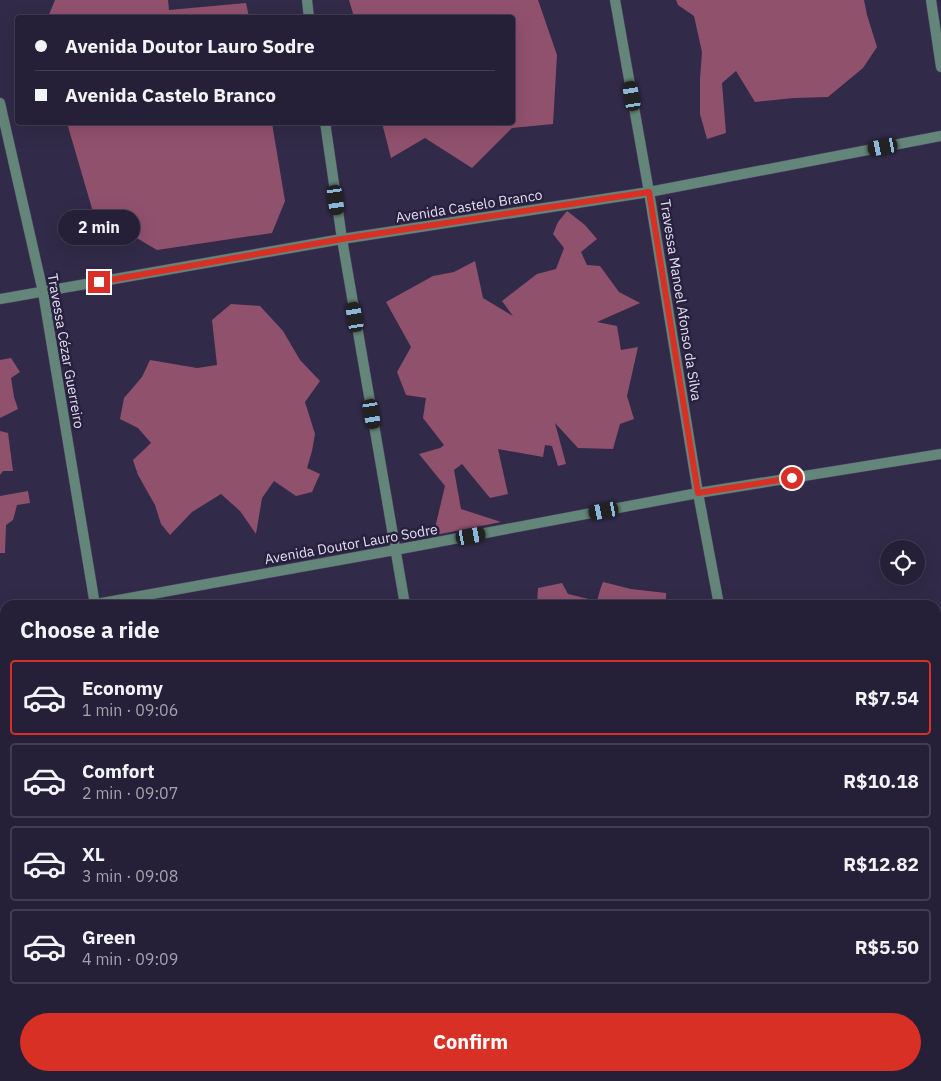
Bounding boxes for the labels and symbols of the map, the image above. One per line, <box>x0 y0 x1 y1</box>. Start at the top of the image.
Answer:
car <box>622 80 641 112</box>
car <box>866 137 899 157</box>
car <box>326 184 345 216</box>
street label: Avenida Castelo Branco <box>394 185 544 226</box>
street label: Travessa Manoel Afonso da Silva <box>656 198 706 403</box>
callout: 2 min <box>58 210 140 244</box>
route end <box>88 271 110 293</box>
street label: Travessa Cézar Guerreiro <box>44 272 89 430</box>
car <box>345 301 364 333</box>
car <box>362 398 381 430</box>
route start <box>781 467 803 489</box>
car <box>587 501 620 521</box>
street label: Avenida Doutor Lauro Sodre <box>263 520 439 568</box>
car <box>454 526 487 546</box>

